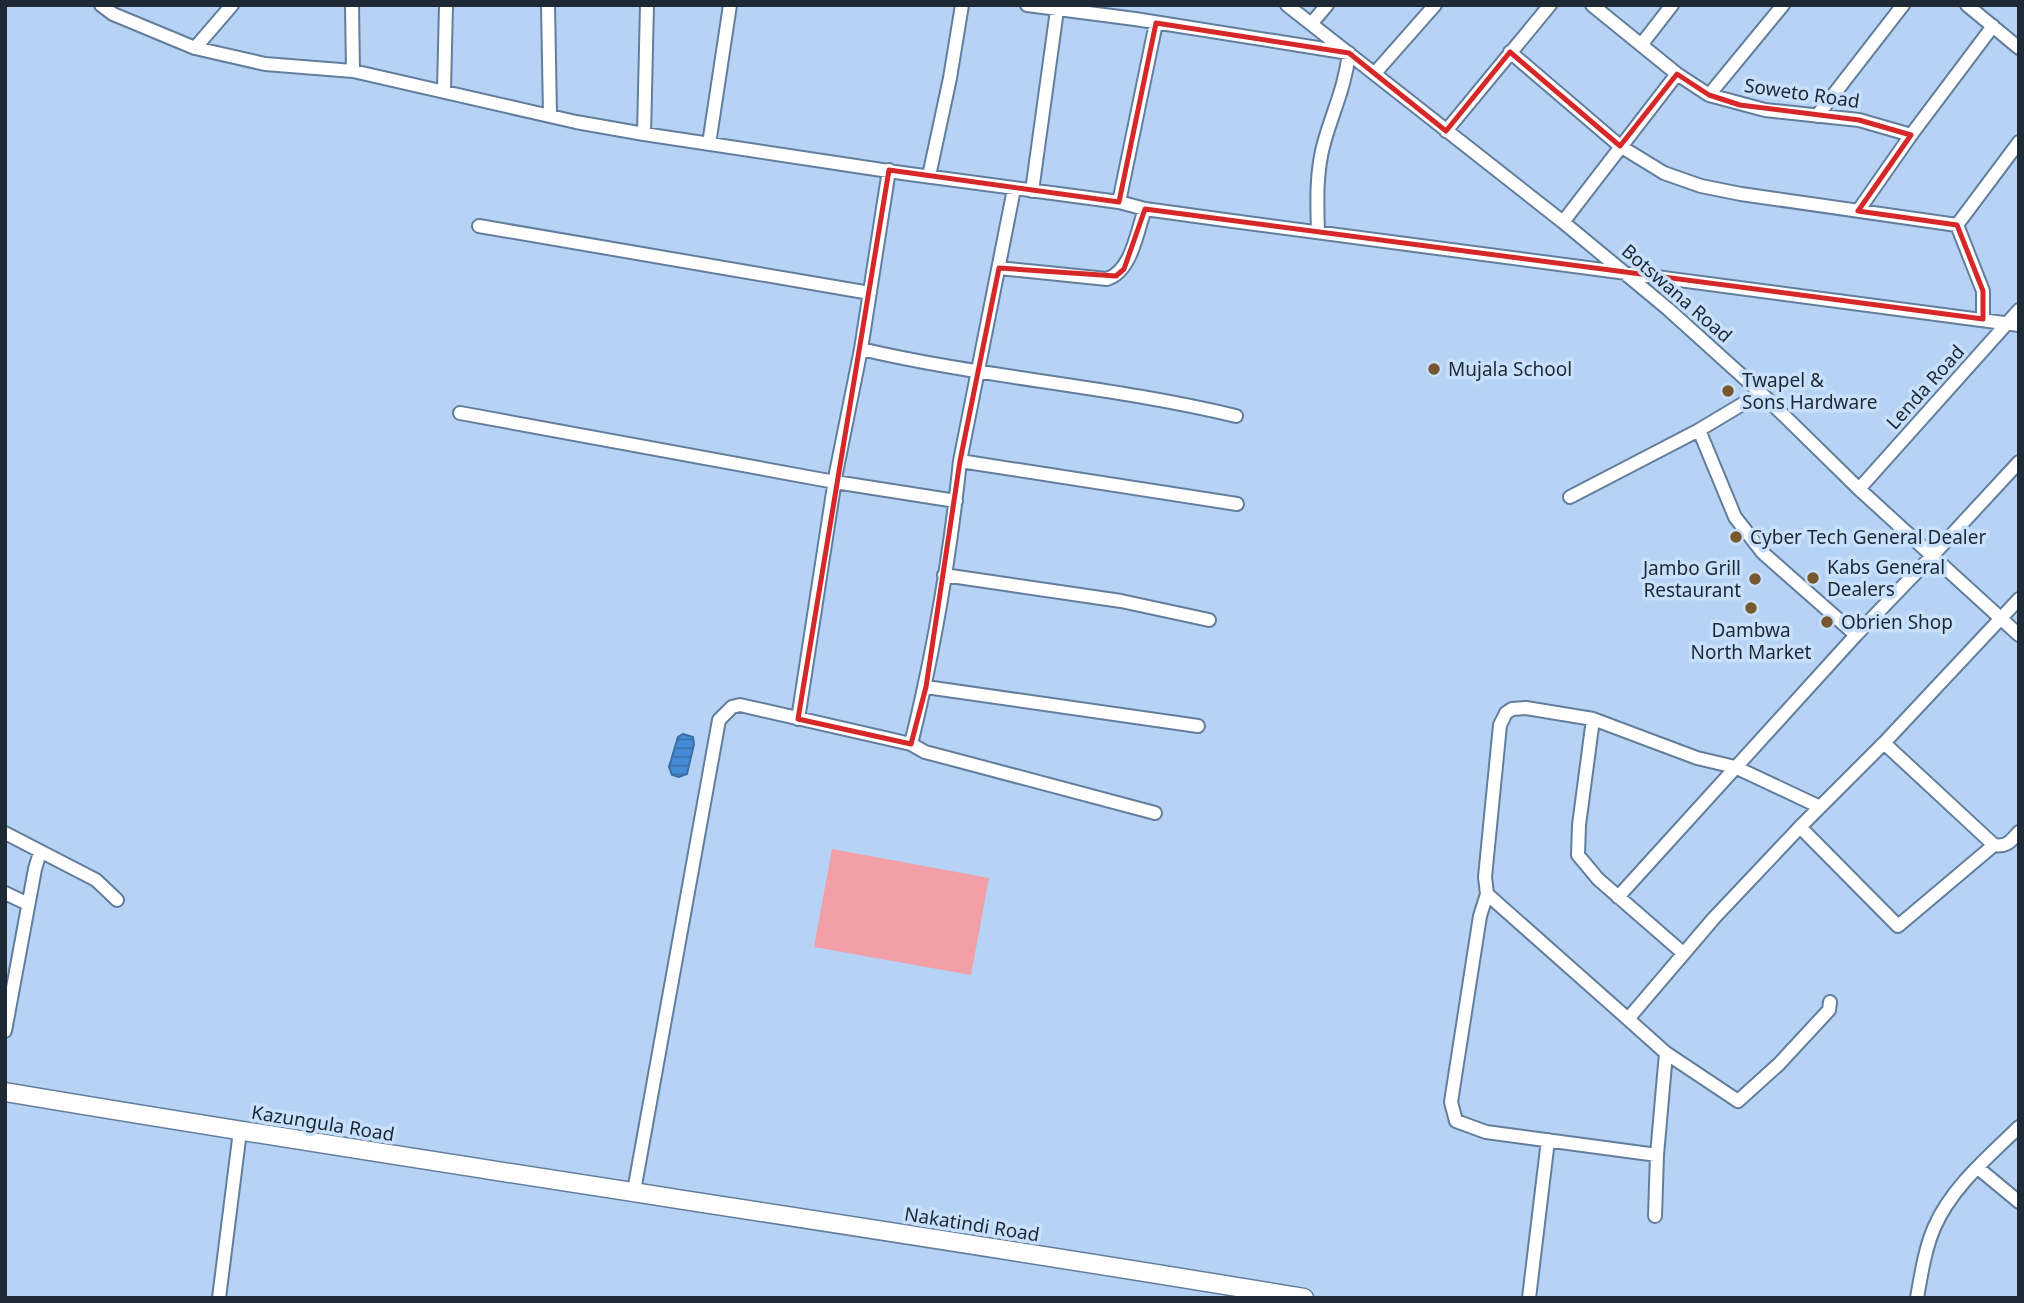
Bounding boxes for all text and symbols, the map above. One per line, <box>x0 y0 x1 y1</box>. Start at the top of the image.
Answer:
street label: Soweto Road <box>1743 72 1861 114</box>
street label: Botswana Road <box>1616 238 1738 348</box>
street label: Lenda Road <box>1880 339 1970 435</box>
place label: Mujala School <box>1448 356 1572 382</box>
marker: Mujala School <box>1426 361 1442 377</box>
place label: Twapel & Sons Hardware <box>1742 367 1877 415</box>
marker: Twapel & Sons Hardware <box>1720 383 1736 399</box>
place label: Cyber Tech General Dealer <box>1750 524 1986 550</box>
marker: Cyber Tech General Dealer <box>1728 529 1744 545</box>
place label: Kabs General Dealers <box>1827 554 1945 602</box>
place label: Jambo Grill Restaurant <box>1641 555 1741 603</box>
marker: Kabs General Dealers <box>1805 570 1821 586</box>
marker: Jambo Grill Restaurant <box>1747 571 1763 587</box>
marker: Dambwa North Market <box>1743 600 1759 616</box>
place label: Obrien Shop <box>1841 609 1953 635</box>
marker: Obrien Shop <box>1819 614 1835 630</box>
place label: Dambwa North Market <box>1691 617 1812 665</box>
street label: Kazungula Road <box>250 1099 396 1147</box>
street label: Nakatindi Road <box>903 1200 1041 1248</box>

